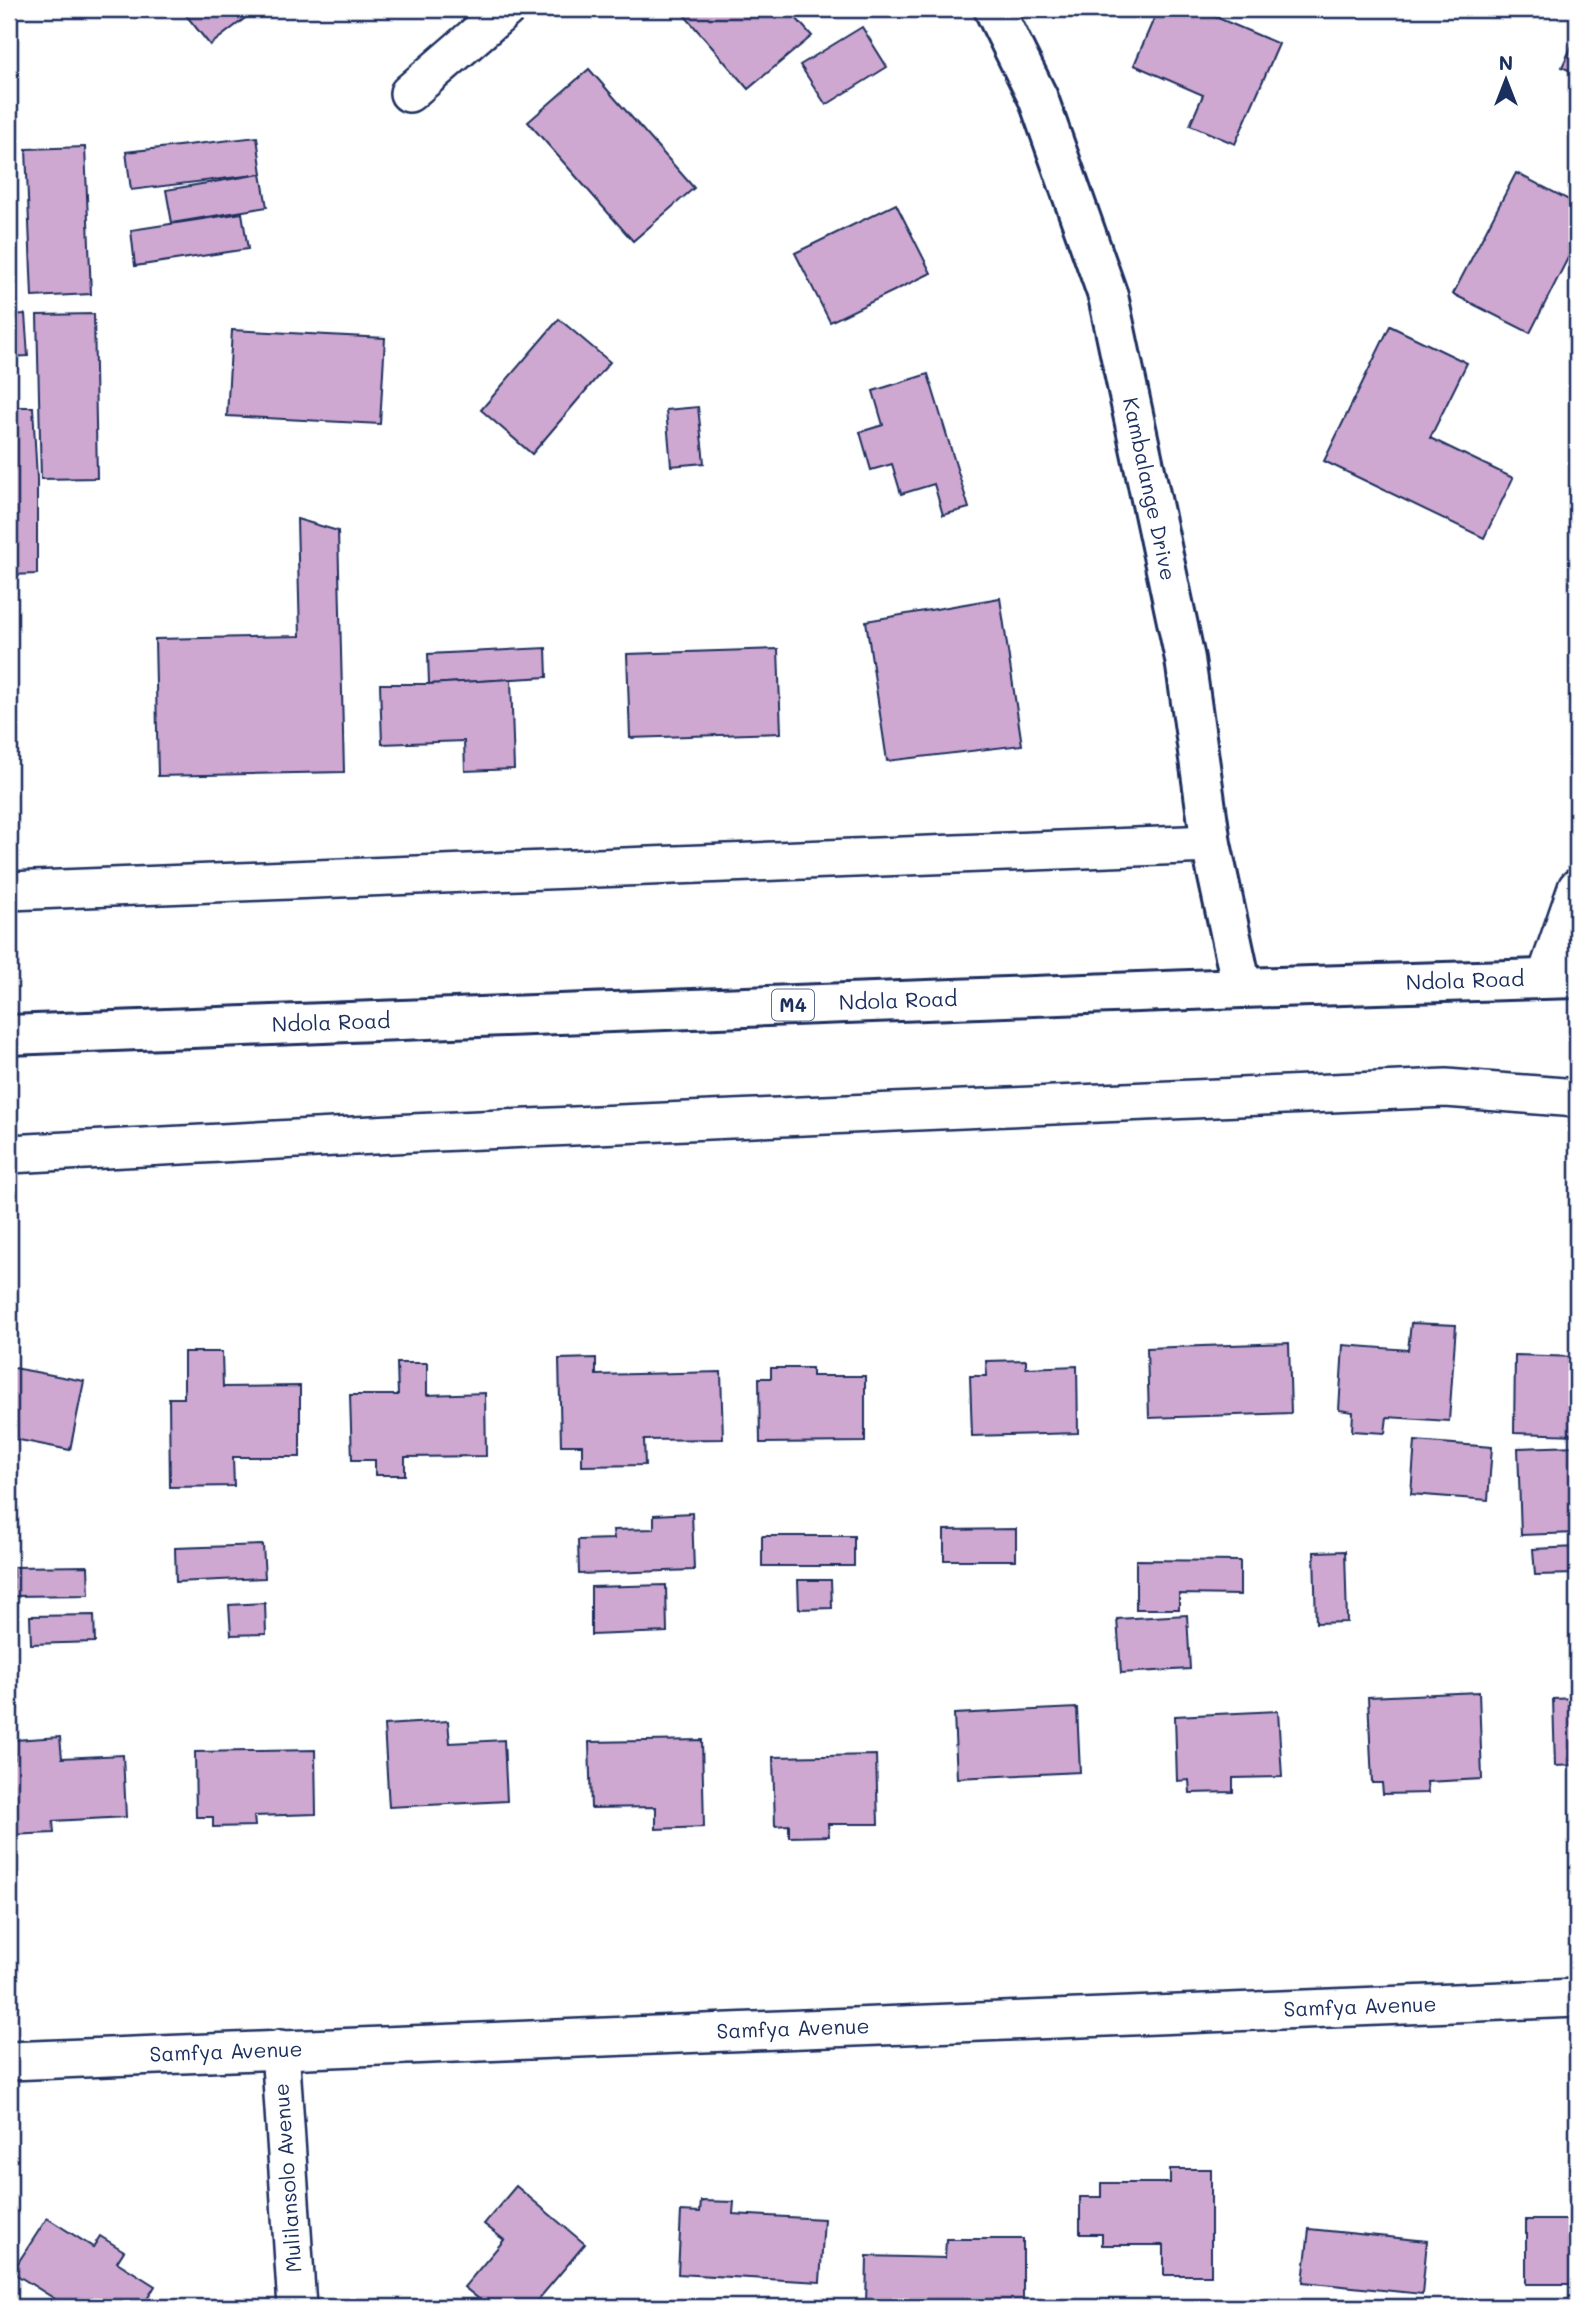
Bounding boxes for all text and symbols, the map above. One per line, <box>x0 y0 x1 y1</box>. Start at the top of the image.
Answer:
north arrow <box>1470 46 1540 116</box>
text: N <box>1499 50 1513 75</box>
street label: Kambalange Drive <box>1118 395 1183 583</box>
street label: Ndola Road <box>1405 964 1525 995</box>
street label: Ndola Road <box>838 984 958 1015</box>
road number: M4 <box>772 990 814 1021</box>
street label: Ndola Road <box>271 1006 391 1037</box>
street label: Samfya Avenue <box>1283 1989 1437 2022</box>
street label: Samfya Avenue <box>716 2011 870 2044</box>
street label: Samfya Avenue <box>149 2034 303 2067</box>
street label: Mulilansolo Avenue <box>266 2083 307 2274</box>

